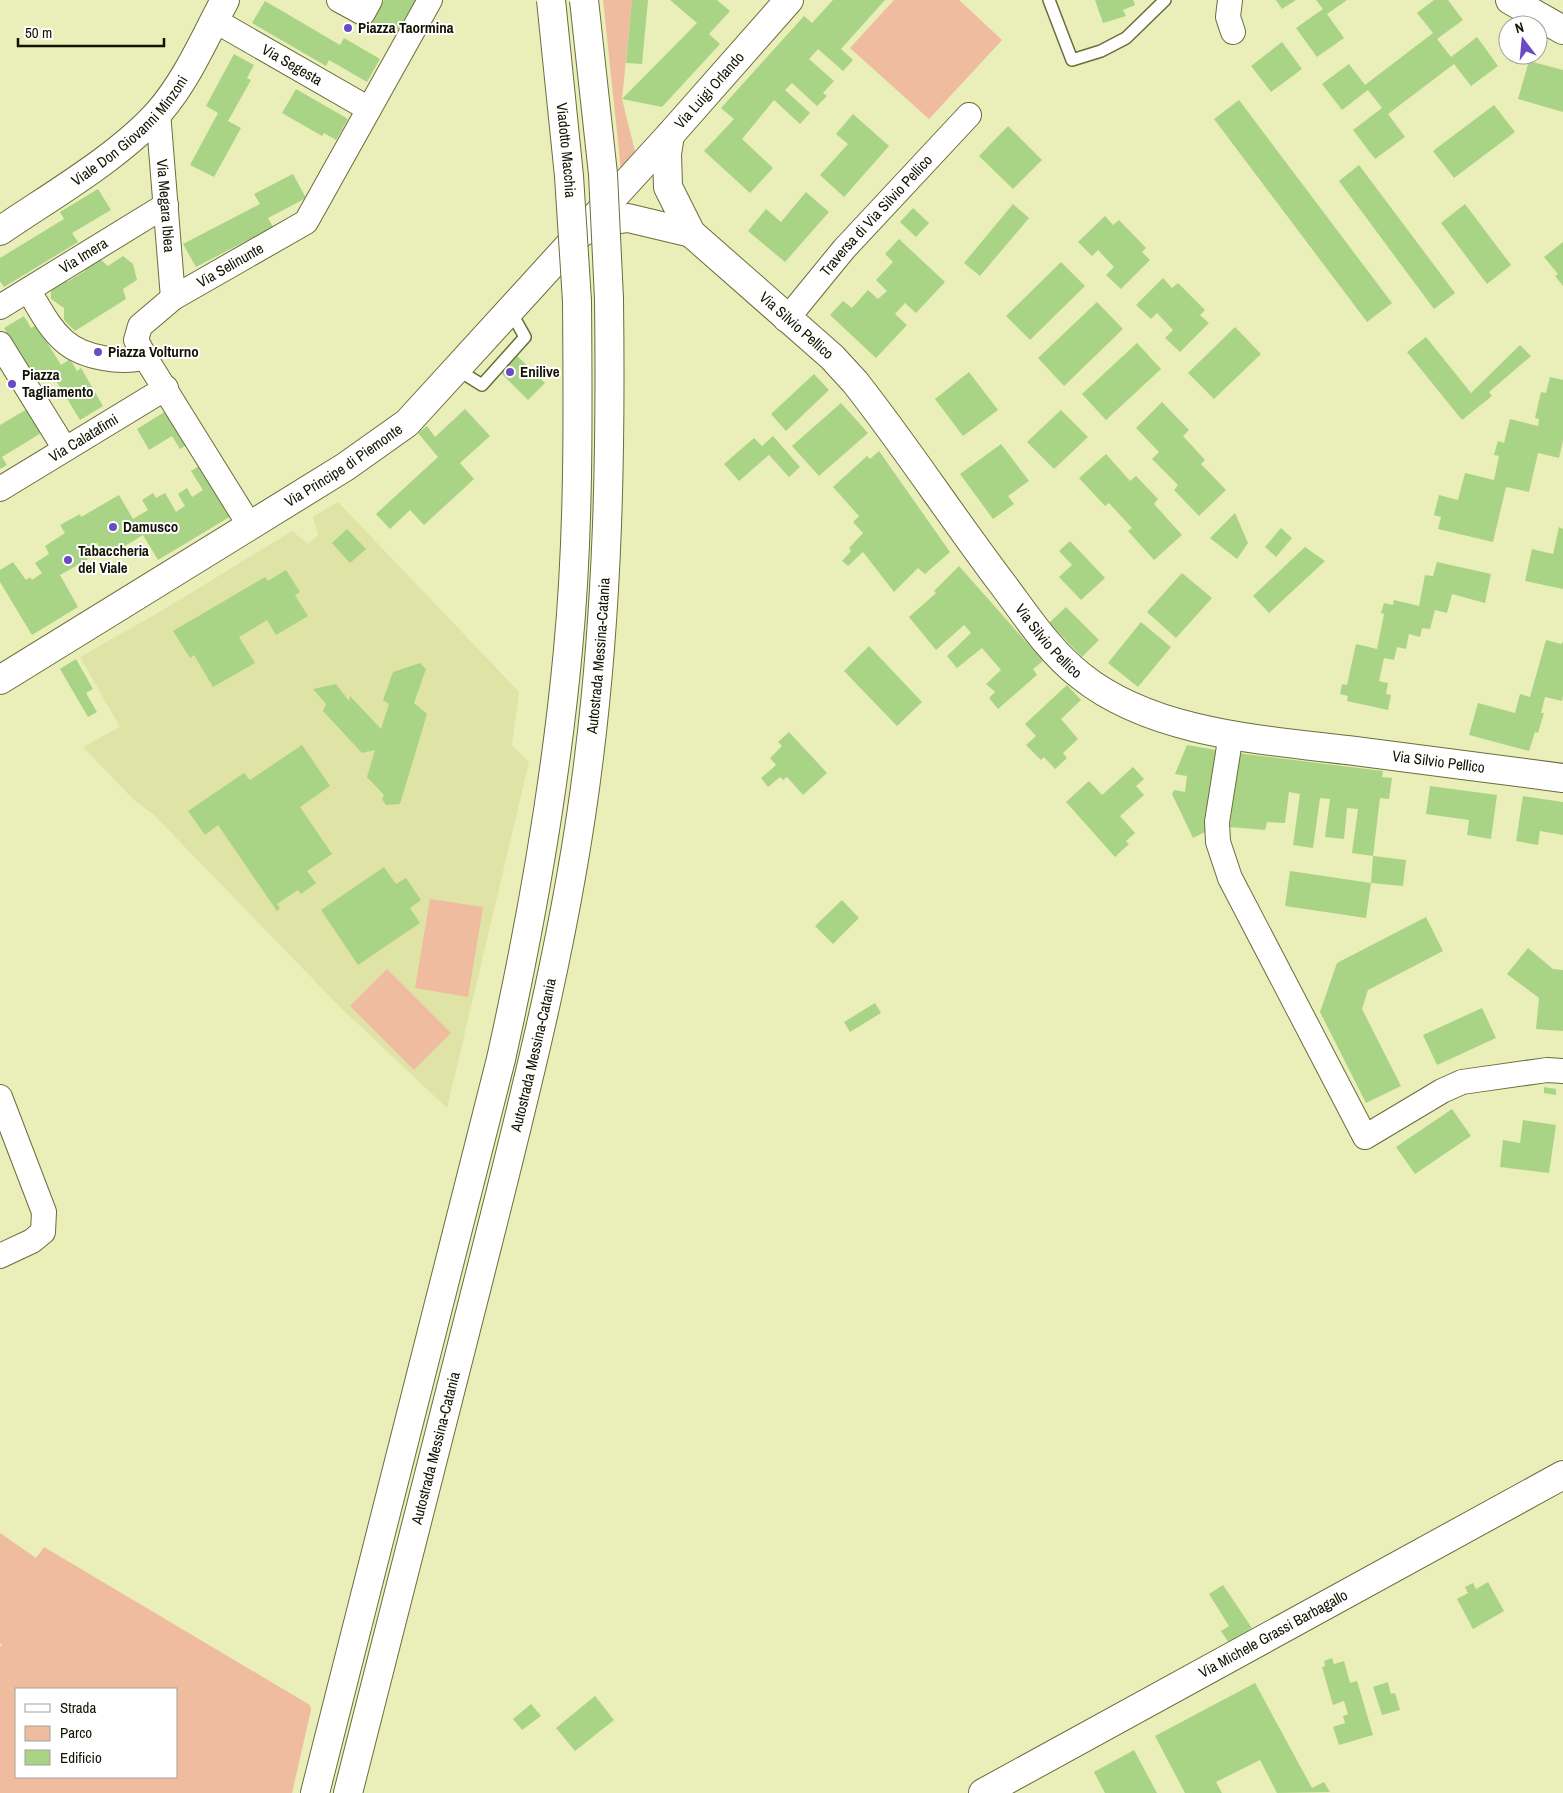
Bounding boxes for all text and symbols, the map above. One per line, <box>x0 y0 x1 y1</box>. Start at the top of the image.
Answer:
scale bar <box>18 15 164 47</box>
north arrow <box>1498 15 1548 65</box>
place label: Piazza Taormina <box>358 17 454 38</box>
text: N <box>1513 18 1526 37</box>
text: 50 m <box>25 22 52 43</box>
marker: Piazza Taormina <box>342 22 354 34</box>
street label: Via Segesta <box>258 39 327 90</box>
street label: Via Luigi Orlando <box>669 47 749 133</box>
street label: Viale Don Giovanni Minzoni <box>67 71 193 191</box>
street label: Viadotto Macchia <box>552 102 581 199</box>
street label: Traversa di Via Silvio Pellico <box>815 150 937 281</box>
street label: Via Megara Iblea <box>152 158 180 253</box>
street label: Via Imera <box>55 232 112 278</box>
street label: Via Selinunte <box>193 237 267 292</box>
street label: Via Silvio Pellico <box>755 287 839 364</box>
place label: Piazza Volturno <box>108 341 199 362</box>
marker: Piazza Volturno <box>92 346 104 358</box>
place label: Enilive <box>520 361 560 382</box>
place label: Piazza Tagliamento <box>22 364 94 402</box>
marker: Enilive <box>504 366 516 378</box>
marker: Piazza Tagliamento <box>6 378 18 390</box>
street label: Via Calatafimi <box>45 408 122 467</box>
street label: Via Principe di Piemonte <box>280 418 407 512</box>
place label: Damusco <box>123 516 178 537</box>
marker: Damusco <box>107 521 119 533</box>
place label: Tabaccheria del Viale <box>78 540 149 578</box>
marker: Tabaccheria del Viale <box>62 554 74 566</box>
street label: Autostrada Messina-Catania <box>581 577 615 736</box>
street label: Via Silvio Pellico <box>1010 599 1087 683</box>
street label: Via Silvio Pellico <box>1391 745 1486 778</box>
street label: Autostrada Messina-Catania <box>505 976 561 1135</box>
street label: Autostrada Messina-Catania <box>406 1369 465 1527</box>
street label: Via Michele Grassi Barbagallo <box>1195 1584 1351 1683</box>
legend <box>15 1688 178 1778</box>
text: Strada <box>60 1697 96 1718</box>
text: Parco <box>60 1722 92 1743</box>
text: Edificio <box>60 1747 102 1768</box>

